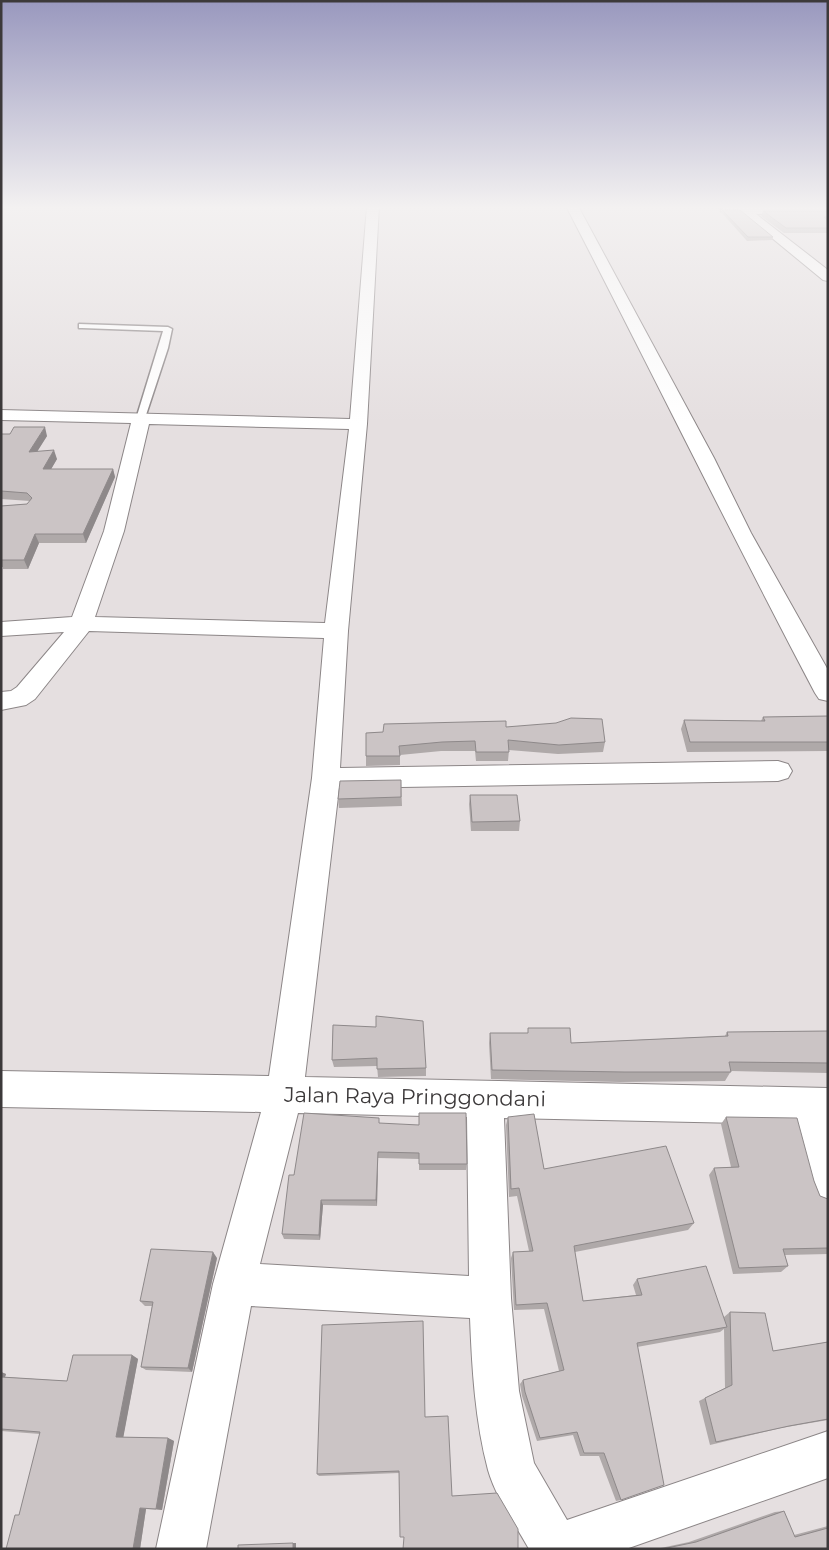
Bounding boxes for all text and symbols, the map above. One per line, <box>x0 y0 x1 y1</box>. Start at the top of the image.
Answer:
street label: Jalan Raya Pringgondani <box>283 1082 546 1111</box>

